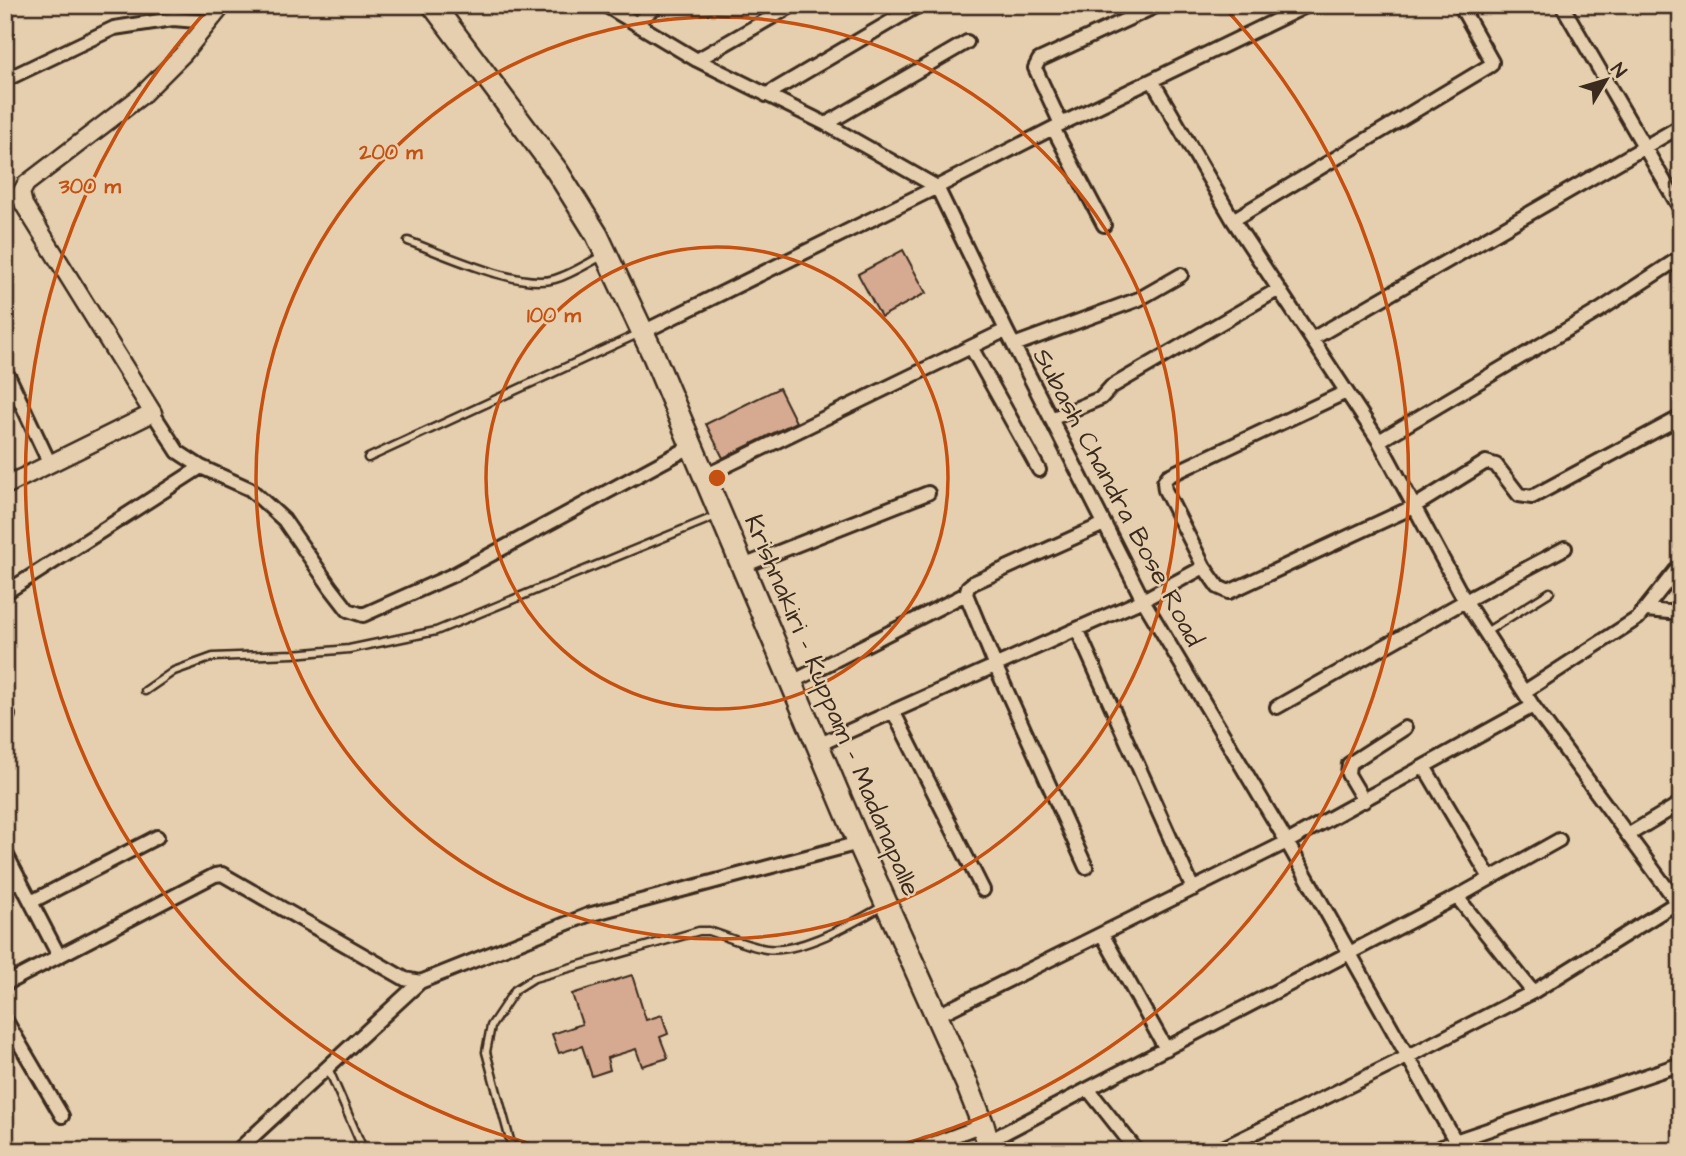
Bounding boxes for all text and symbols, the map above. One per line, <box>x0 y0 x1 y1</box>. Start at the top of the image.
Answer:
north arrow <box>1570 46 1640 116</box>
text: N <box>1604 57 1633 84</box>
text: 200 m <box>358 138 423 167</box>
text: 300 m <box>58 172 122 201</box>
text: 100 m <box>527 301 582 330</box>
street label: Subash Chandra Bose Road <box>1024 342 1212 653</box>
centre of rings <box>705 466 729 490</box>
street label: Krishnakiri - Kuppam - Madanapalle <box>735 509 929 902</box>

